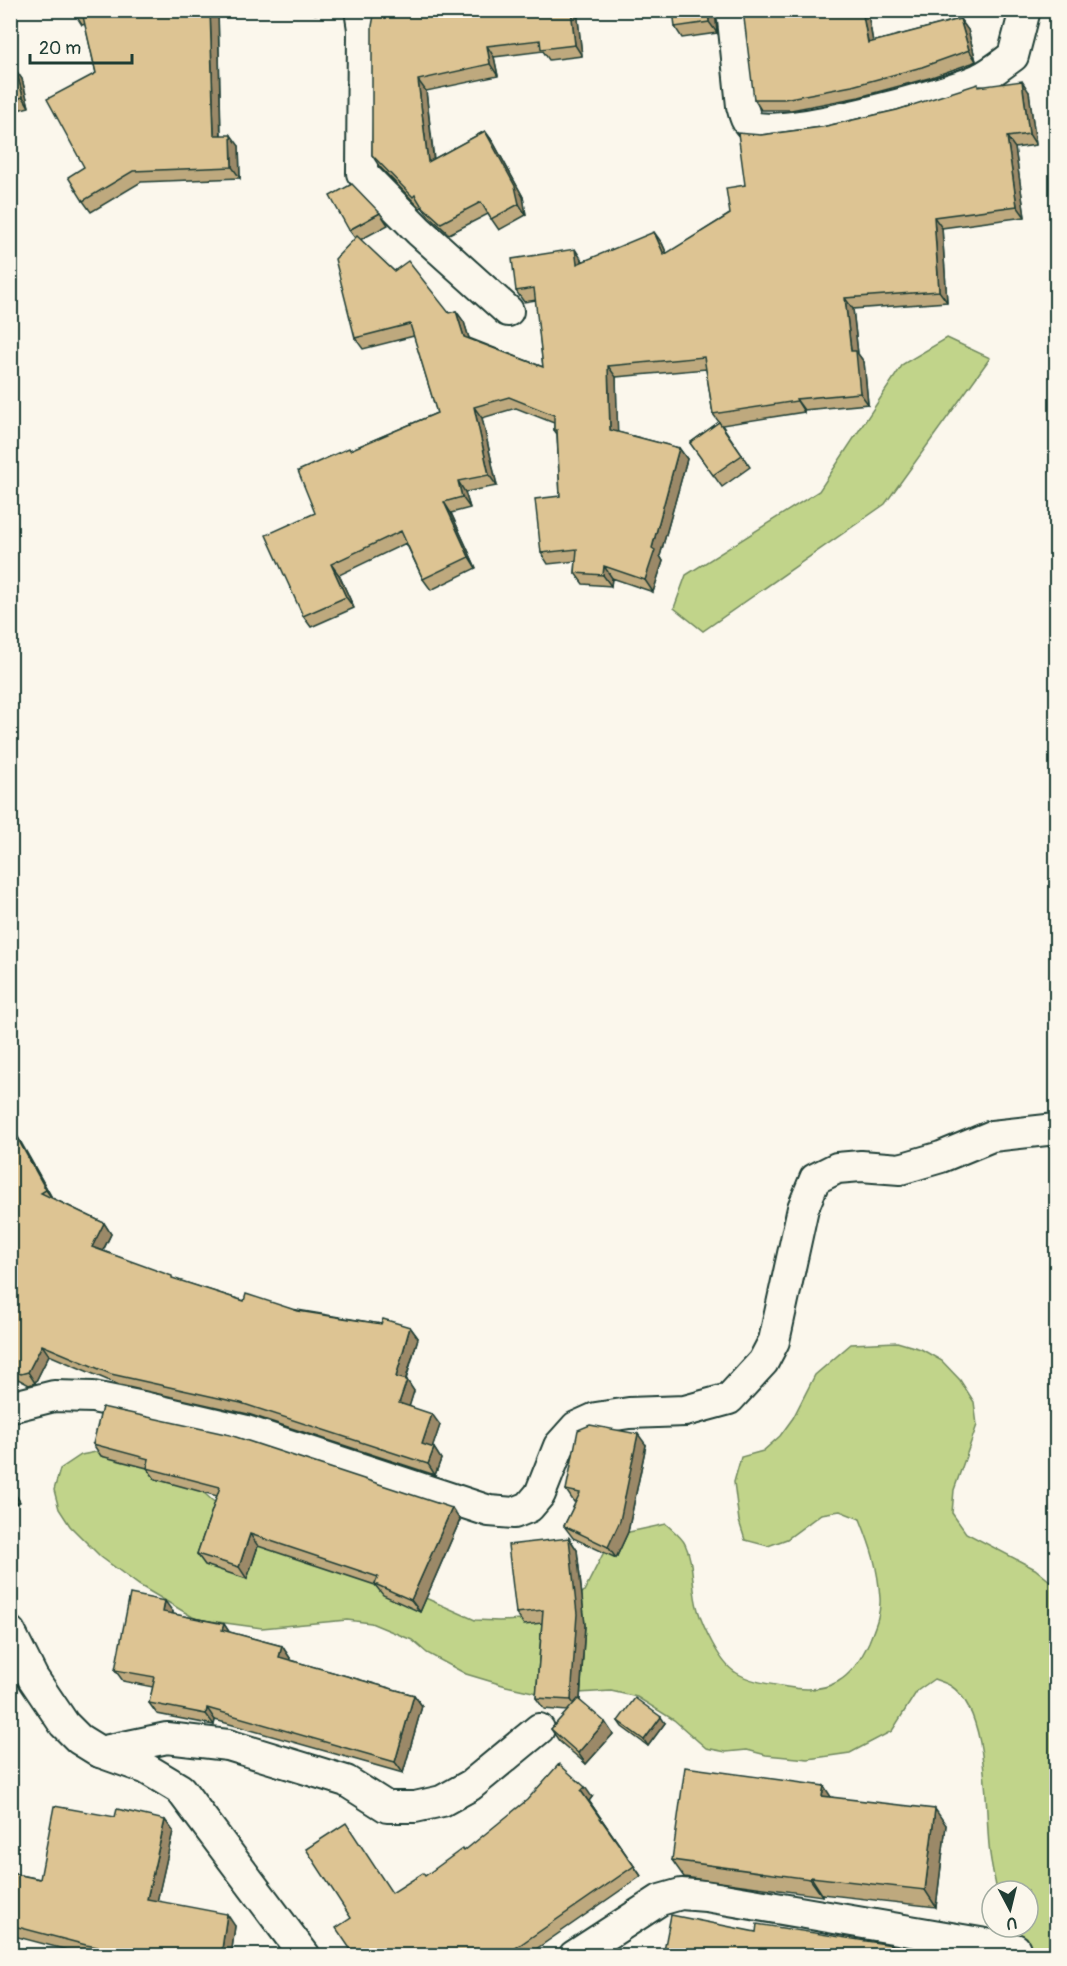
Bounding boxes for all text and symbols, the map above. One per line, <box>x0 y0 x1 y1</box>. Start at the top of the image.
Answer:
scale bar <box>30 27 132 65</box>
text: 20 m <box>39 37 81 60</box>
north arrow <box>980 1879 1040 1939</box>
text: U <box>1005 1912 1018 1934</box>

